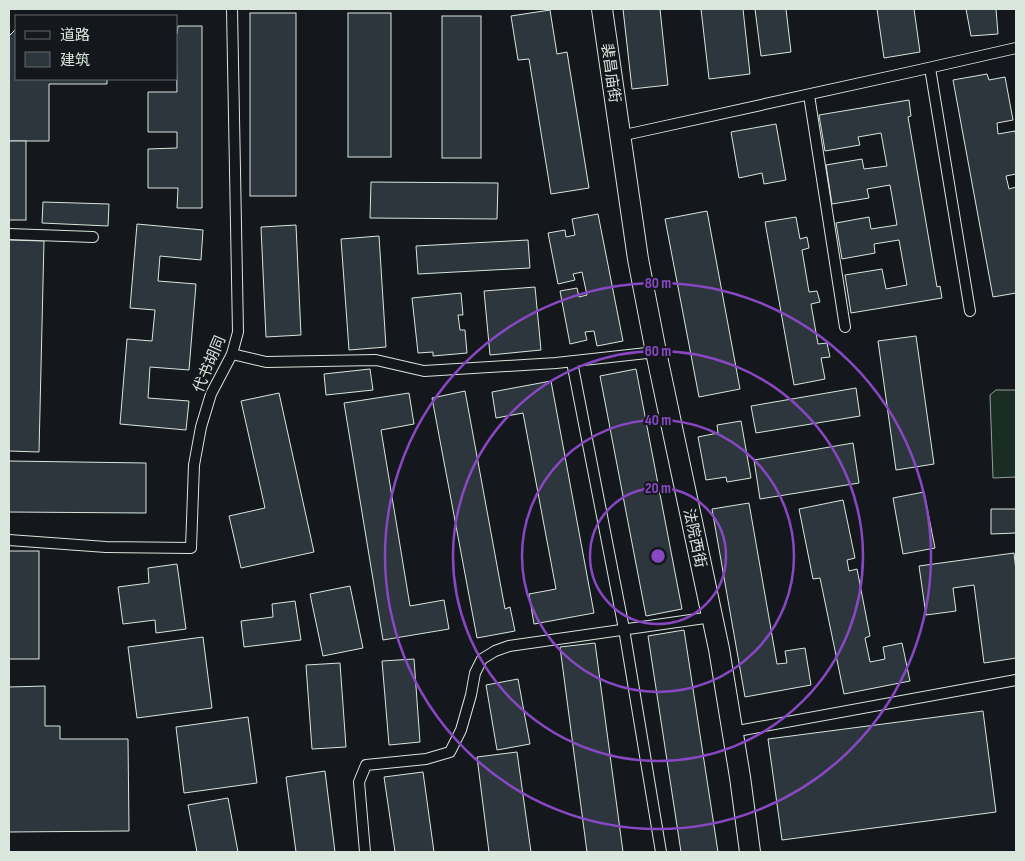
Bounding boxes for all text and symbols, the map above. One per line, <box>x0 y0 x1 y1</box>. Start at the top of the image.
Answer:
legend <box>15 15 178 80</box>
text: 道路 <box>60 26 90 45</box>
street label: 裴昌庙街 <box>597 42 624 104</box>
text: 建筑 <box>60 51 90 70</box>
text: 80 m <box>645 274 671 293</box>
street label: 代书胡同 <box>189 333 230 396</box>
text: 60 m <box>645 342 671 361</box>
text: 40 m <box>645 411 671 430</box>
text: 20 m <box>645 479 671 498</box>
street label: 法院西街 <box>679 507 710 569</box>
centre of rings <box>649 547 667 565</box>

